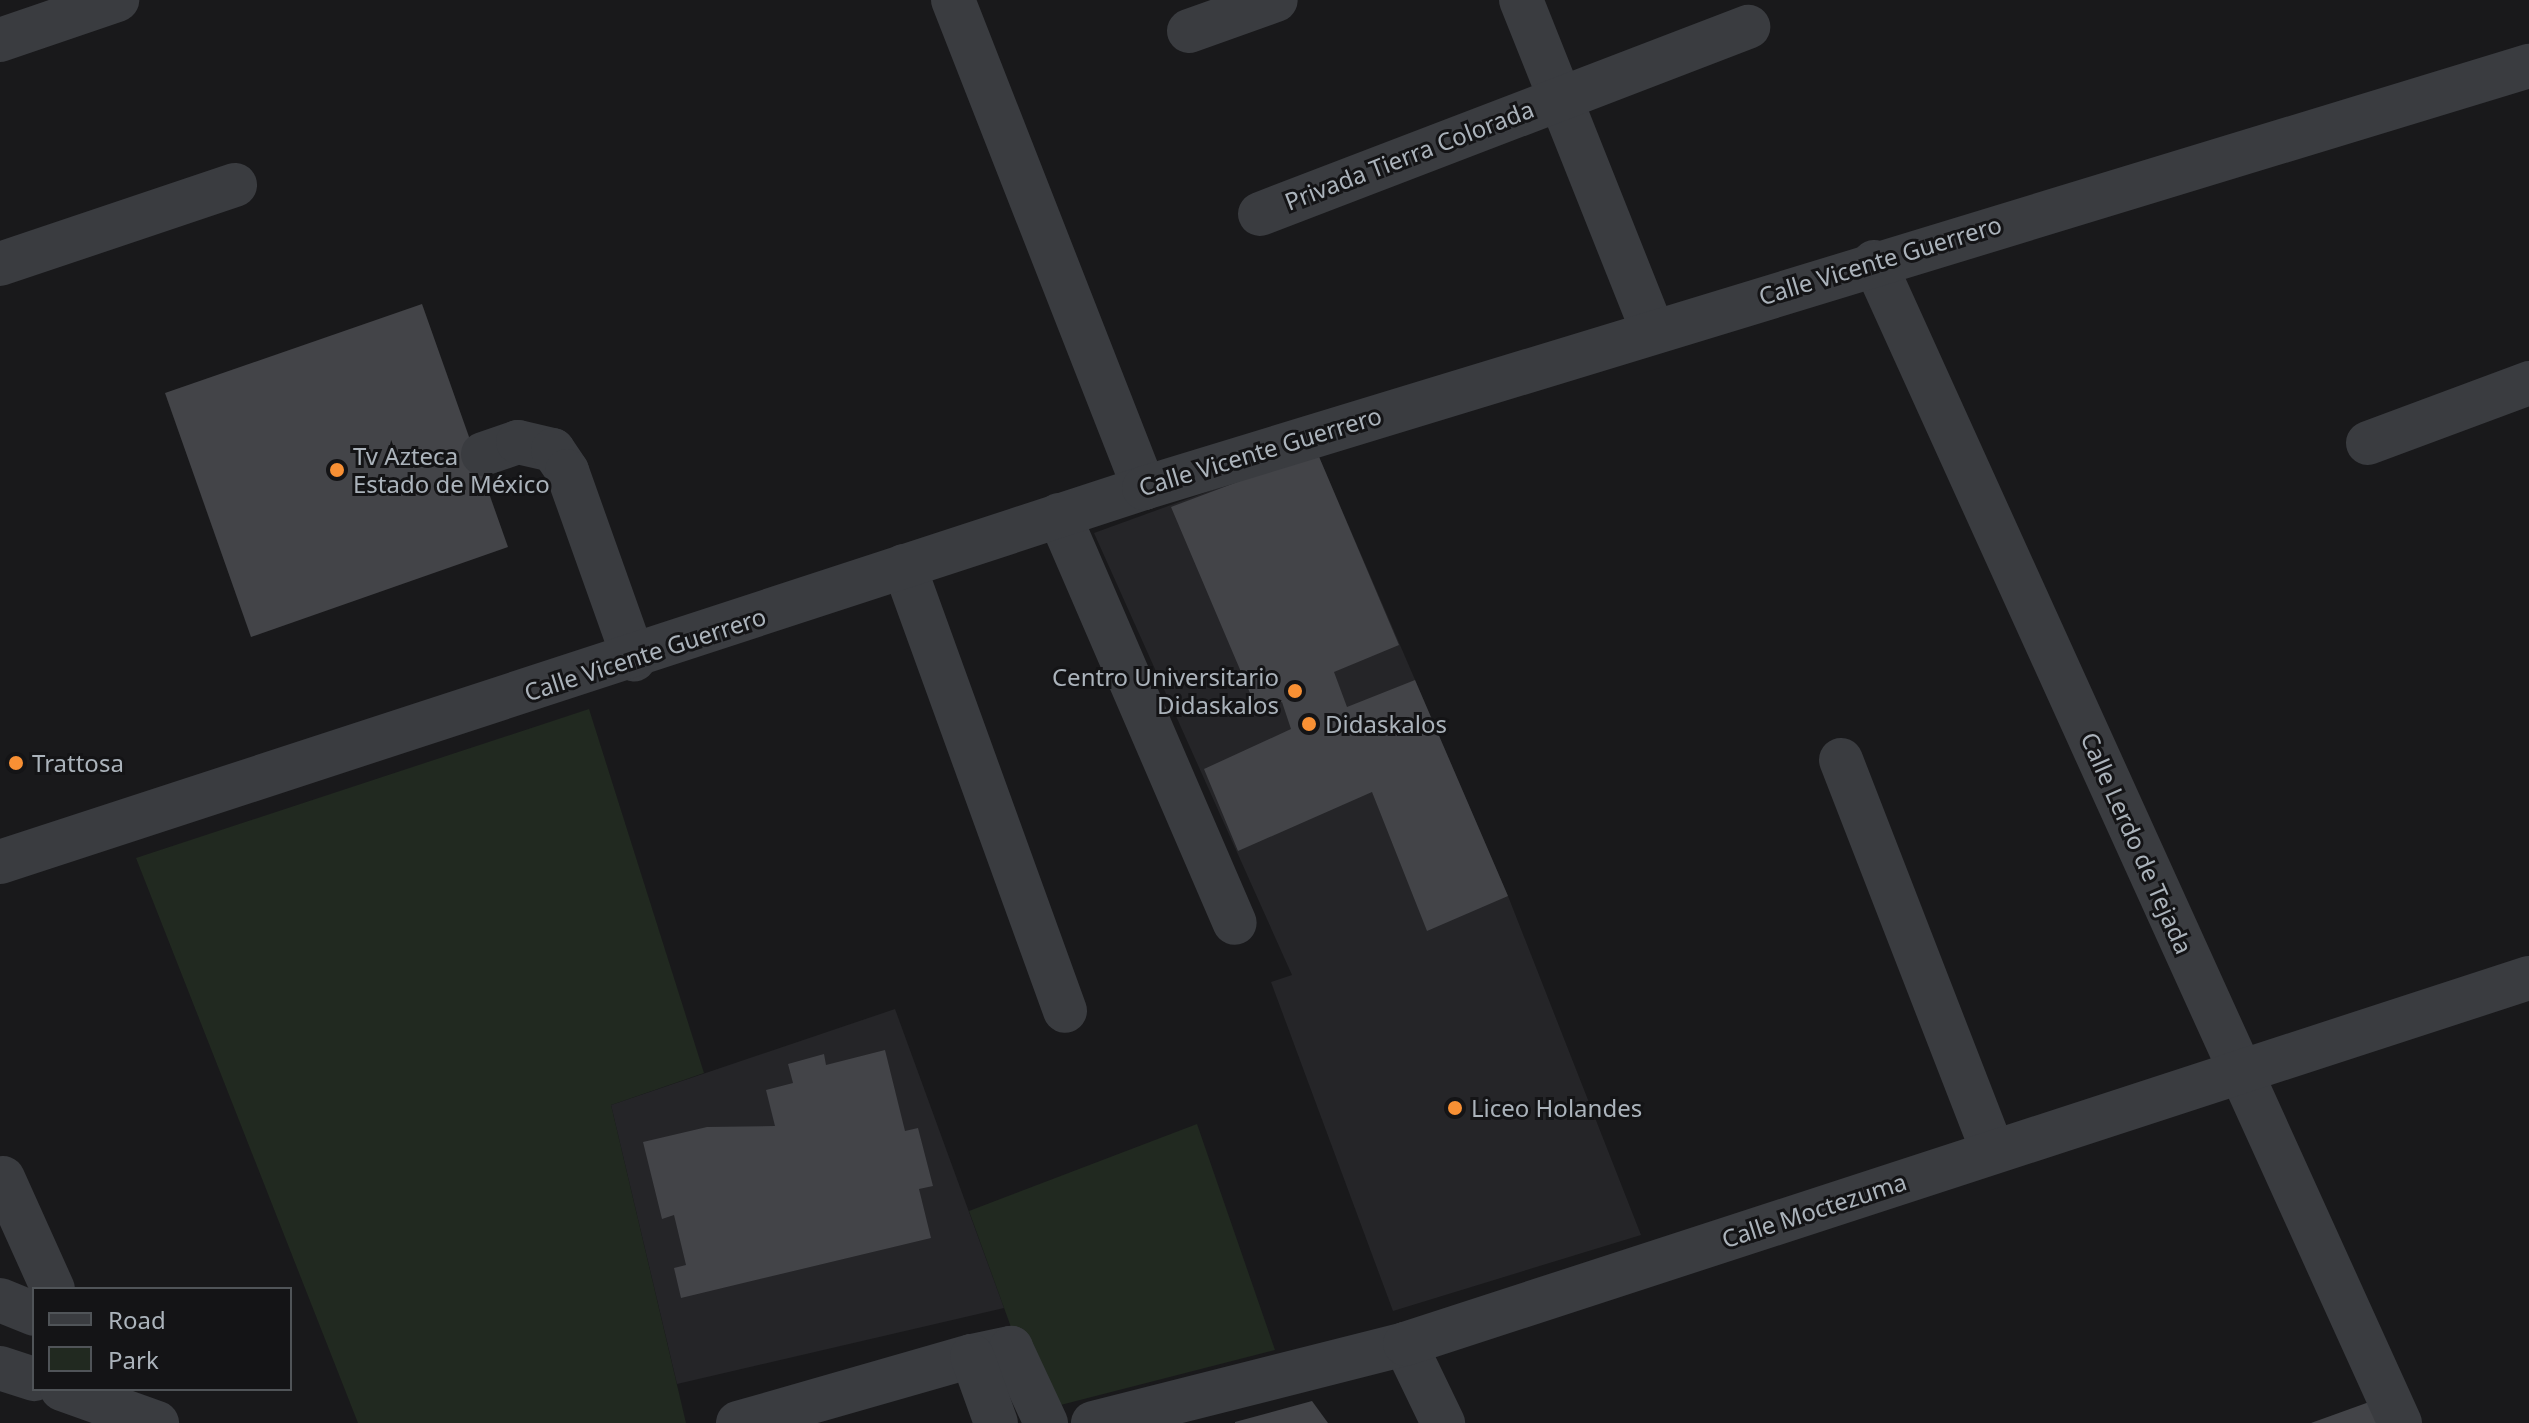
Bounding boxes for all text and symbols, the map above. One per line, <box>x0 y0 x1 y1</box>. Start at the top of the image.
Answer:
street label: Privada Tierra Colorada <box>1280 94 1538 216</box>
street label: Calle Vicente Guerrero <box>1755 209 2005 311</box>
street label: Calle Vicente Guerrero <box>1135 400 1385 502</box>
place label: Tv Azteca Estado de México <box>353 442 550 498</box>
marker: Tv Azteca Estado de México <box>328 461 346 479</box>
street label: Calle Vicente Guerrero <box>521 601 769 707</box>
place label: Centro Universitario Didaskalos <box>1052 663 1279 719</box>
marker: Centro Universitario Didaskalos <box>1286 682 1304 700</box>
place label: Didaskalos <box>1325 710 1447 738</box>
marker: Didaskalos <box>1300 715 1318 733</box>
street label: Calle Lerdo de Tejada <box>2075 728 2199 958</box>
place label: Trattosa <box>32 749 124 777</box>
marker: Trattosa <box>7 754 25 772</box>
place label: Liceo Holandes <box>1471 1094 1642 1122</box>
marker: Liceo Holandes <box>1446 1099 1464 1117</box>
street label: Calle Moctezuma <box>1718 1167 1910 1253</box>
legend <box>32 1287 292 1391</box>
text: Road <box>108 1303 166 1336</box>
text: Park <box>108 1343 159 1376</box>

